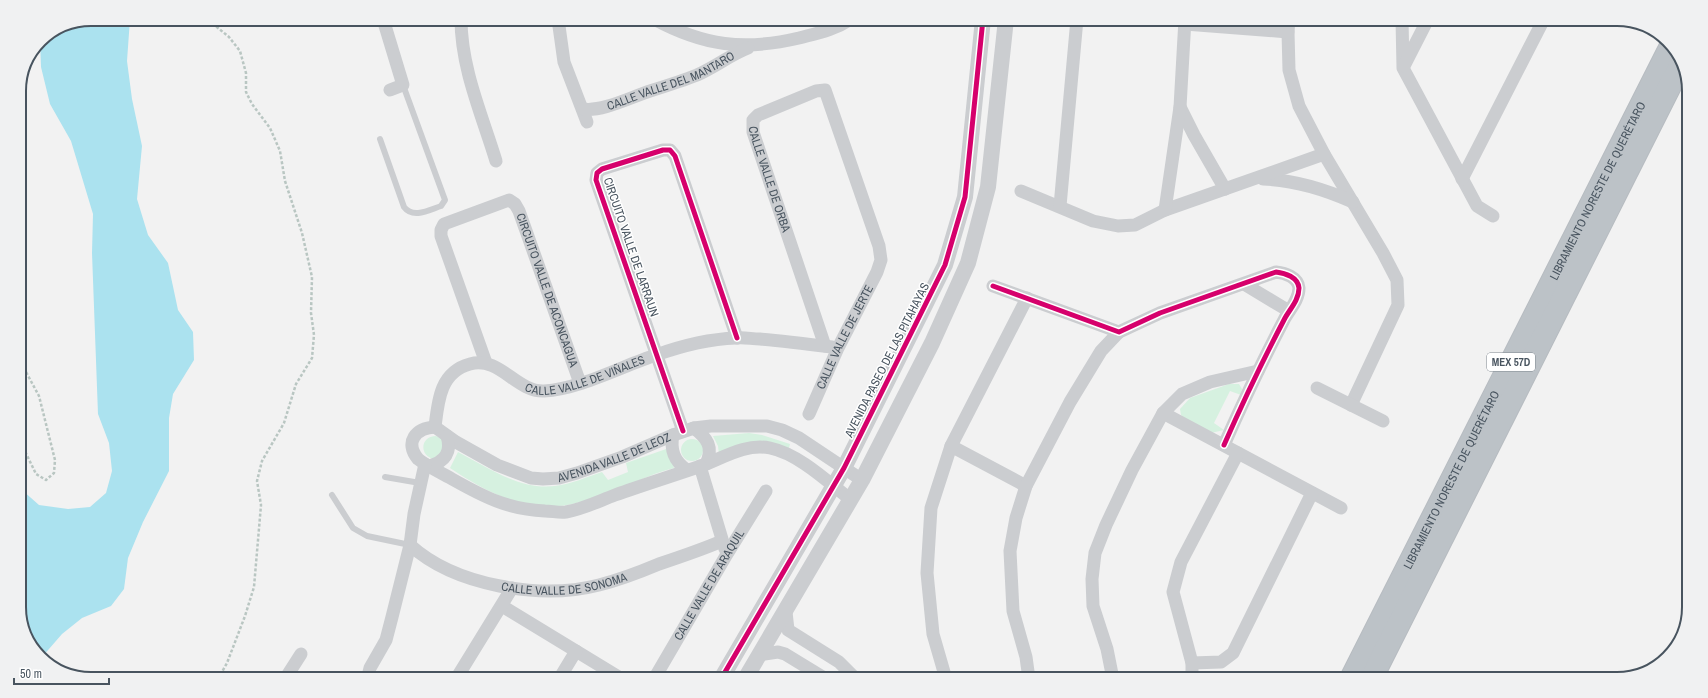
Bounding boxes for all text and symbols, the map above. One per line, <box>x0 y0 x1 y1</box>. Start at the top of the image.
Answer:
street label: CALLE VALLE DEL MANTARO <box>605 48 738 114</box>
street label: LIBRAMIENTO NORESTE DE QUERÉTARO <box>1546 99 1650 283</box>
street label: CALLE VALLE DE ORBA <box>745 126 794 235</box>
street label: CIRCUITO VALLE DE LARRAUN <box>600 175 662 319</box>
street label: CIRCUITO VALLE DE ACONCAGUA <box>512 211 582 370</box>
street label: AVENIDA PASEO DE LAS PITAHAYAS <box>841 280 933 441</box>
street label: CALLE VALLE DE JERTE <box>813 282 877 392</box>
street label: CALLE VALLE DE VIÑALES <box>522 351 648 399</box>
road number: MEX 57D <box>1487 353 1535 371</box>
street label: LIBRAMIENTO NORESTE DE QUERÉTARO <box>1400 388 1504 572</box>
street label: AVENIDA VALLE DE LEOZ <box>555 429 673 486</box>
street label: CALLE VALLE DE ARAQUIL <box>670 526 748 643</box>
street label: CALLE VALLE DE SONOMA <box>500 569 629 599</box>
scale bar <box>14 660 109 686</box>
text: 50 m <box>20 666 42 682</box>

